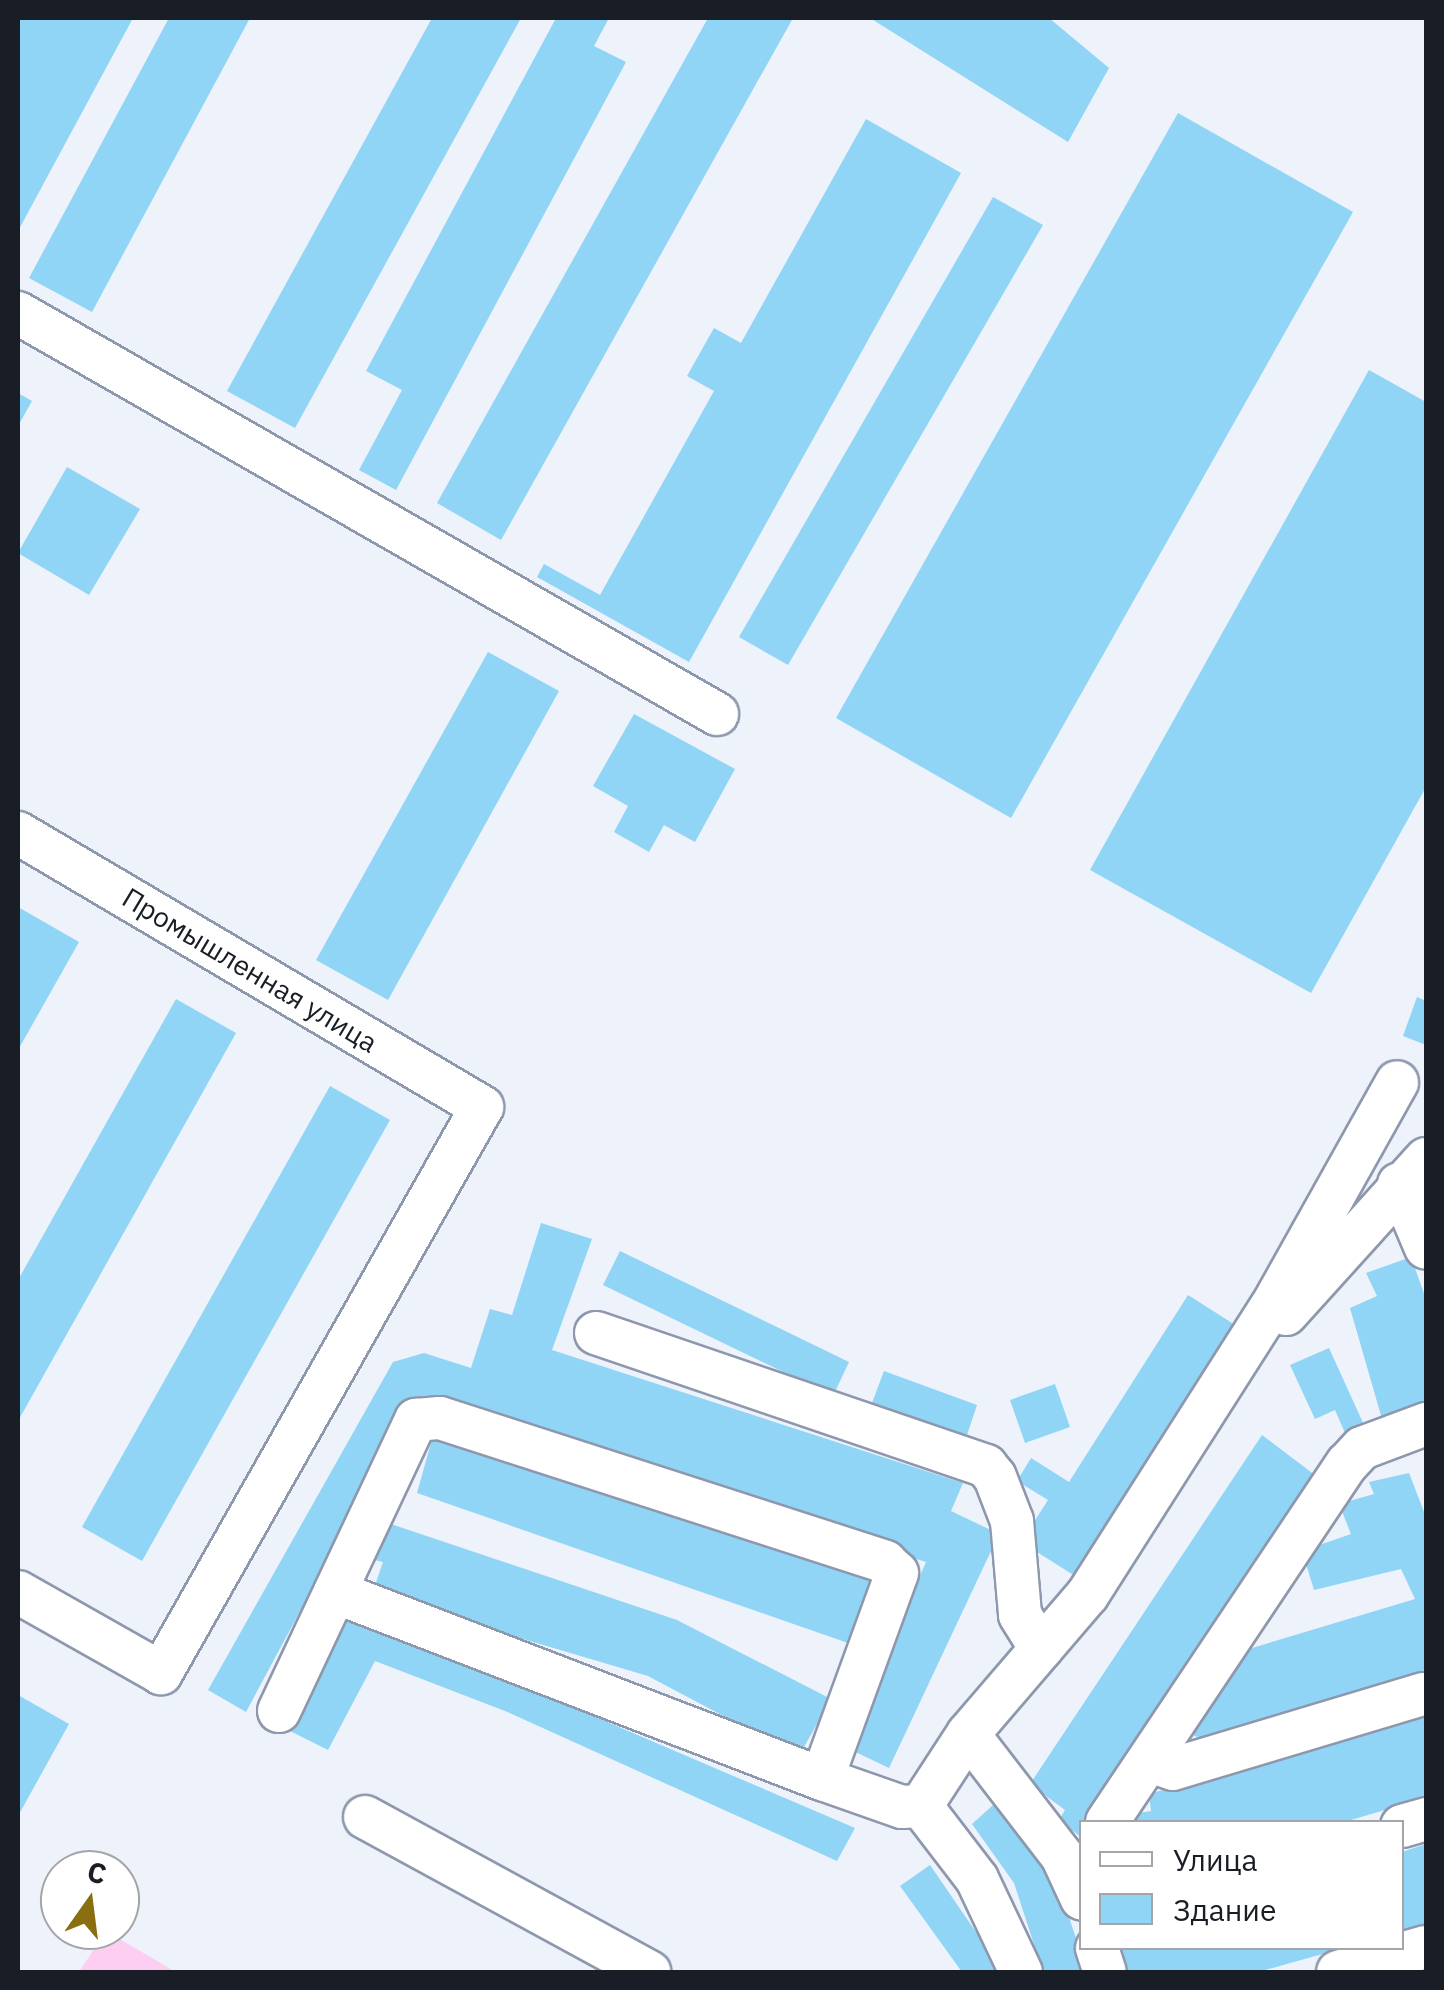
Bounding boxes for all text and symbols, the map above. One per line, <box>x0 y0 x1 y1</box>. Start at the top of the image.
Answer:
street label: Промышленная улица <box>116 880 384 1060</box>
legend <box>1079 1820 1404 1950</box>
text: Улица <box>1173 1840 1258 1879</box>
north arrow <box>40 1850 140 1950</box>
text: С <box>84 1852 110 1893</box>
text: Здание <box>1173 1890 1276 1929</box>

